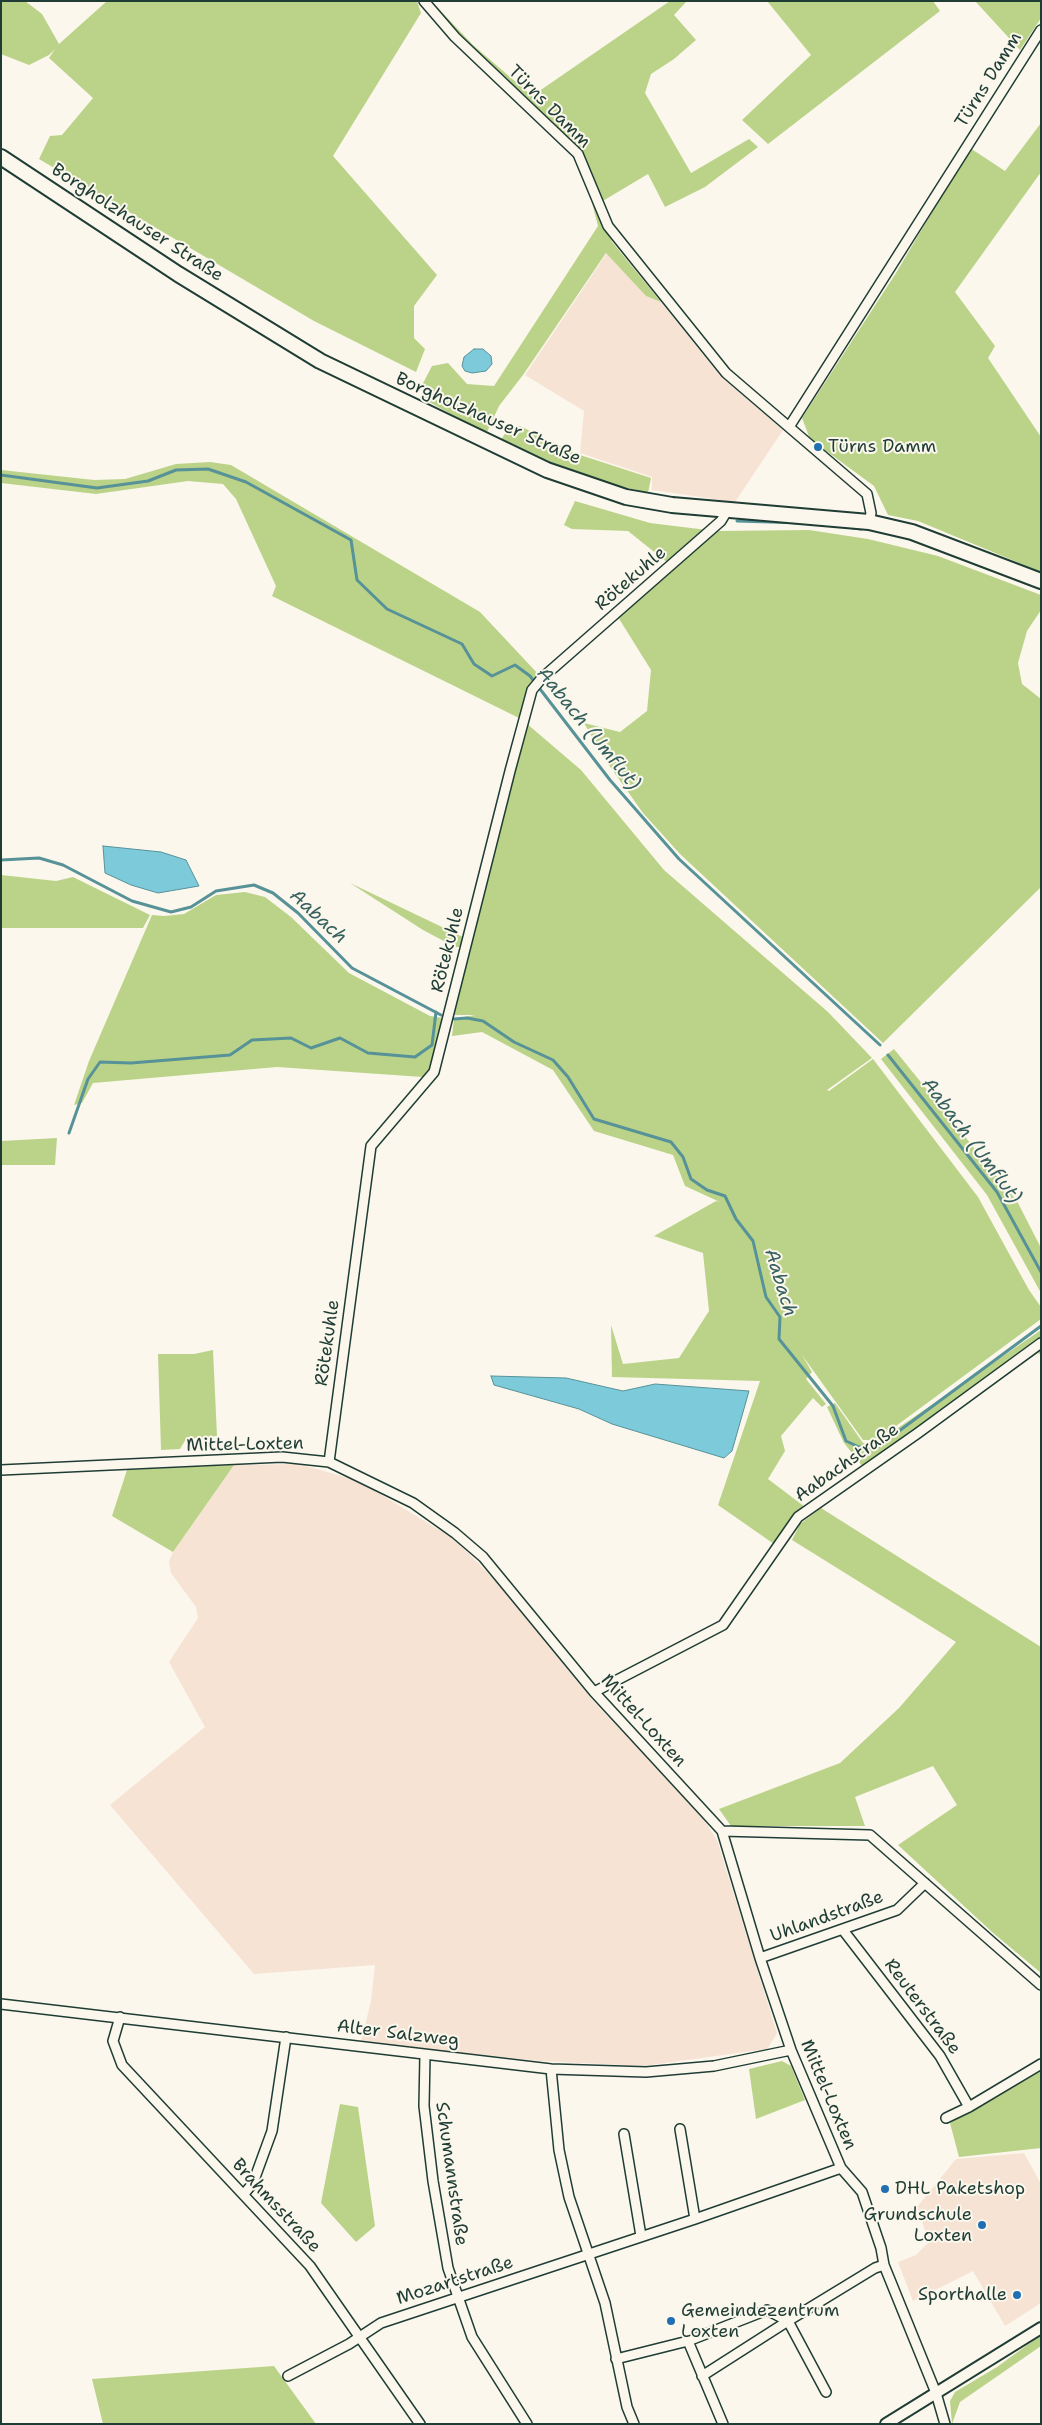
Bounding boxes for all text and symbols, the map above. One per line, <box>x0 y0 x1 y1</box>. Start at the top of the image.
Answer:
street label: Türns Damm <box>951 28 1027 132</box>
street label: Türns Damm <box>503 61 595 153</box>
street label: Borgholzhauser Straße <box>47 159 227 287</box>
street label: Borgholzhauser Straße <box>392 368 584 470</box>
place label: Türns Damm <box>828 436 936 458</box>
marker: Türns Damm <box>812 441 824 453</box>
street label: Rötekuhle <box>591 542 671 616</box>
water label: Aabach (Umflut) <box>531 663 645 795</box>
water label: Aabach <box>285 885 351 949</box>
street label: Rötekuhle <box>427 905 469 995</box>
water label: Aabach (Umflut) <box>916 1074 1026 1208</box>
water label: Aabach <box>759 1246 801 1320</box>
street label: Rötekuhle <box>311 1298 345 1388</box>
street label: Aabachstraße <box>791 1419 903 1507</box>
street label: Mittel-Loxten <box>186 1433 304 1457</box>
street label: Mittel-Loxten <box>596 1670 690 1772</box>
street label: Uhlandstraße <box>768 1887 886 1947</box>
street label: Reuterstraße <box>879 1955 965 2059</box>
street label: Alter Salzweg <box>336 2016 460 2052</box>
street label: Mittel-Loxten <box>795 2037 861 2153</box>
street label: Schumannstraße <box>430 2101 472 2247</box>
street label: Brahmsstraße <box>227 2155 325 2257</box>
place label: DHL Paketshop <box>895 2178 1025 2200</box>
marker: DHL Paketshop <box>879 2183 891 2195</box>
place label: Grundschule Loxten <box>863 2204 972 2246</box>
marker: Grundschule Loxten <box>976 2219 988 2231</box>
street label: Mozartstraße <box>394 2252 516 2310</box>
place label: Sporthalle <box>918 2284 1007 2306</box>
marker: Sporthalle <box>1011 2289 1023 2301</box>
place label: Gemeindezentrum Loxten <box>681 2300 840 2342</box>
marker: Gemeindezentrum Loxten <box>665 2315 677 2327</box>

